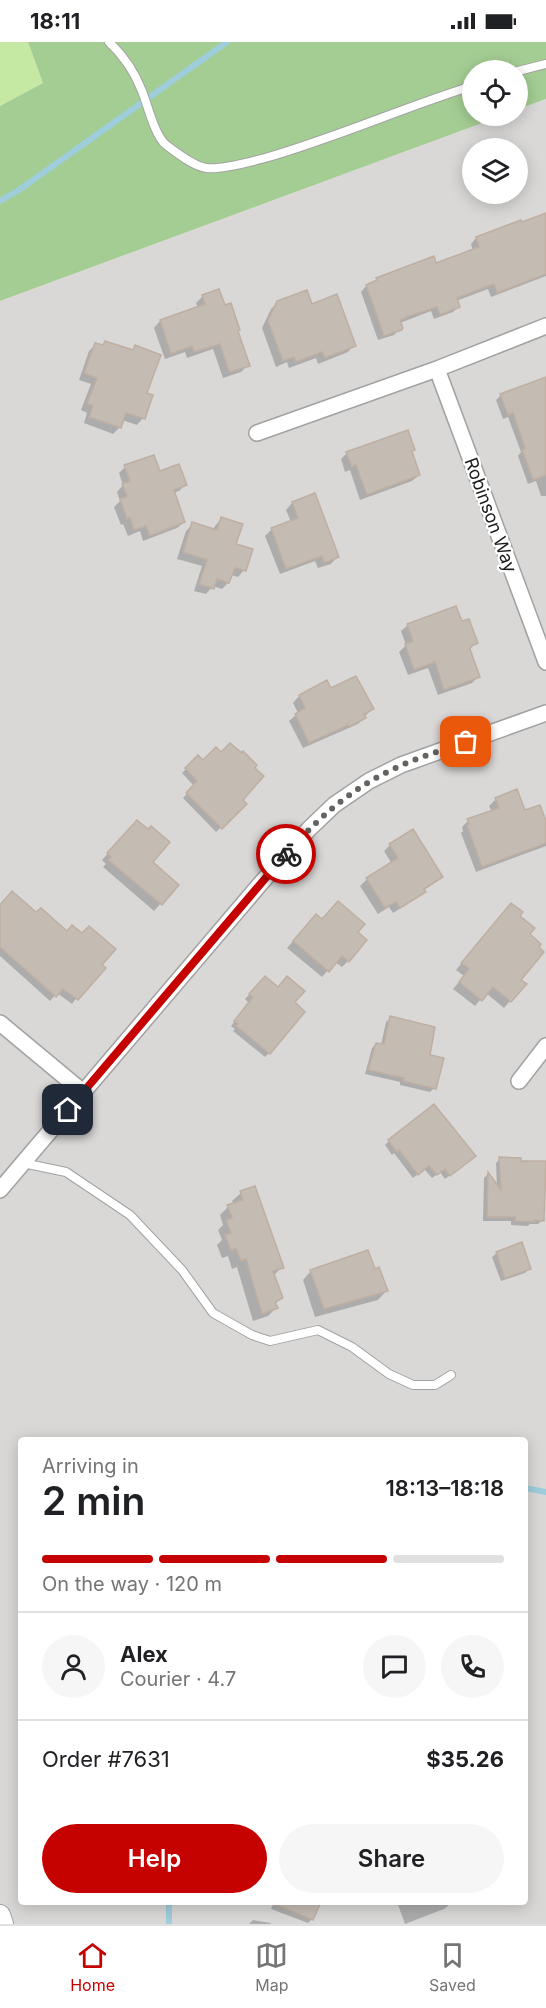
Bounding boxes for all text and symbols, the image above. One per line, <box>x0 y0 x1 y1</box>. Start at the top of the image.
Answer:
text: 18:11 <box>30 8 80 34</box>
map controls <box>462 60 528 204</box>
button: locate <box>462 60 528 126</box>
button: layers <box>462 138 528 204</box>
street label: Robinson Way <box>460 455 522 575</box>
pin <box>440 716 491 767</box>
icon: bag <box>449 725 482 758</box>
courier <box>256 824 316 884</box>
icon: bike <box>270 838 303 871</box>
pin <box>42 1084 93 1135</box>
icon: home <box>51 1093 84 1126</box>
text: Arriving in <box>42 1454 139 1478</box>
text: 18:13–18:18 <box>386 1475 504 1501</box>
text: 2 min <box>42 1477 145 1524</box>
text: On the way · 120 m <box>42 1572 222 1596</box>
button: person <box>42 1635 105 1698</box>
button: chat <box>363 1635 426 1698</box>
button: phone <box>441 1635 504 1698</box>
text: Alex <box>120 1641 168 1667</box>
text: Courier · 4.7 <box>120 1667 236 1691</box>
text: Order #7631 <box>42 1746 170 1772</box>
text: $35.26 <box>426 1746 504 1772</box>
button: Help <box>42 1824 267 1893</box>
button: Share <box>279 1824 504 1893</box>
tab: Home <box>70 1939 115 1995</box>
tab: Map <box>255 1939 289 1995</box>
tab: Saved <box>429 1939 476 1995</box>

